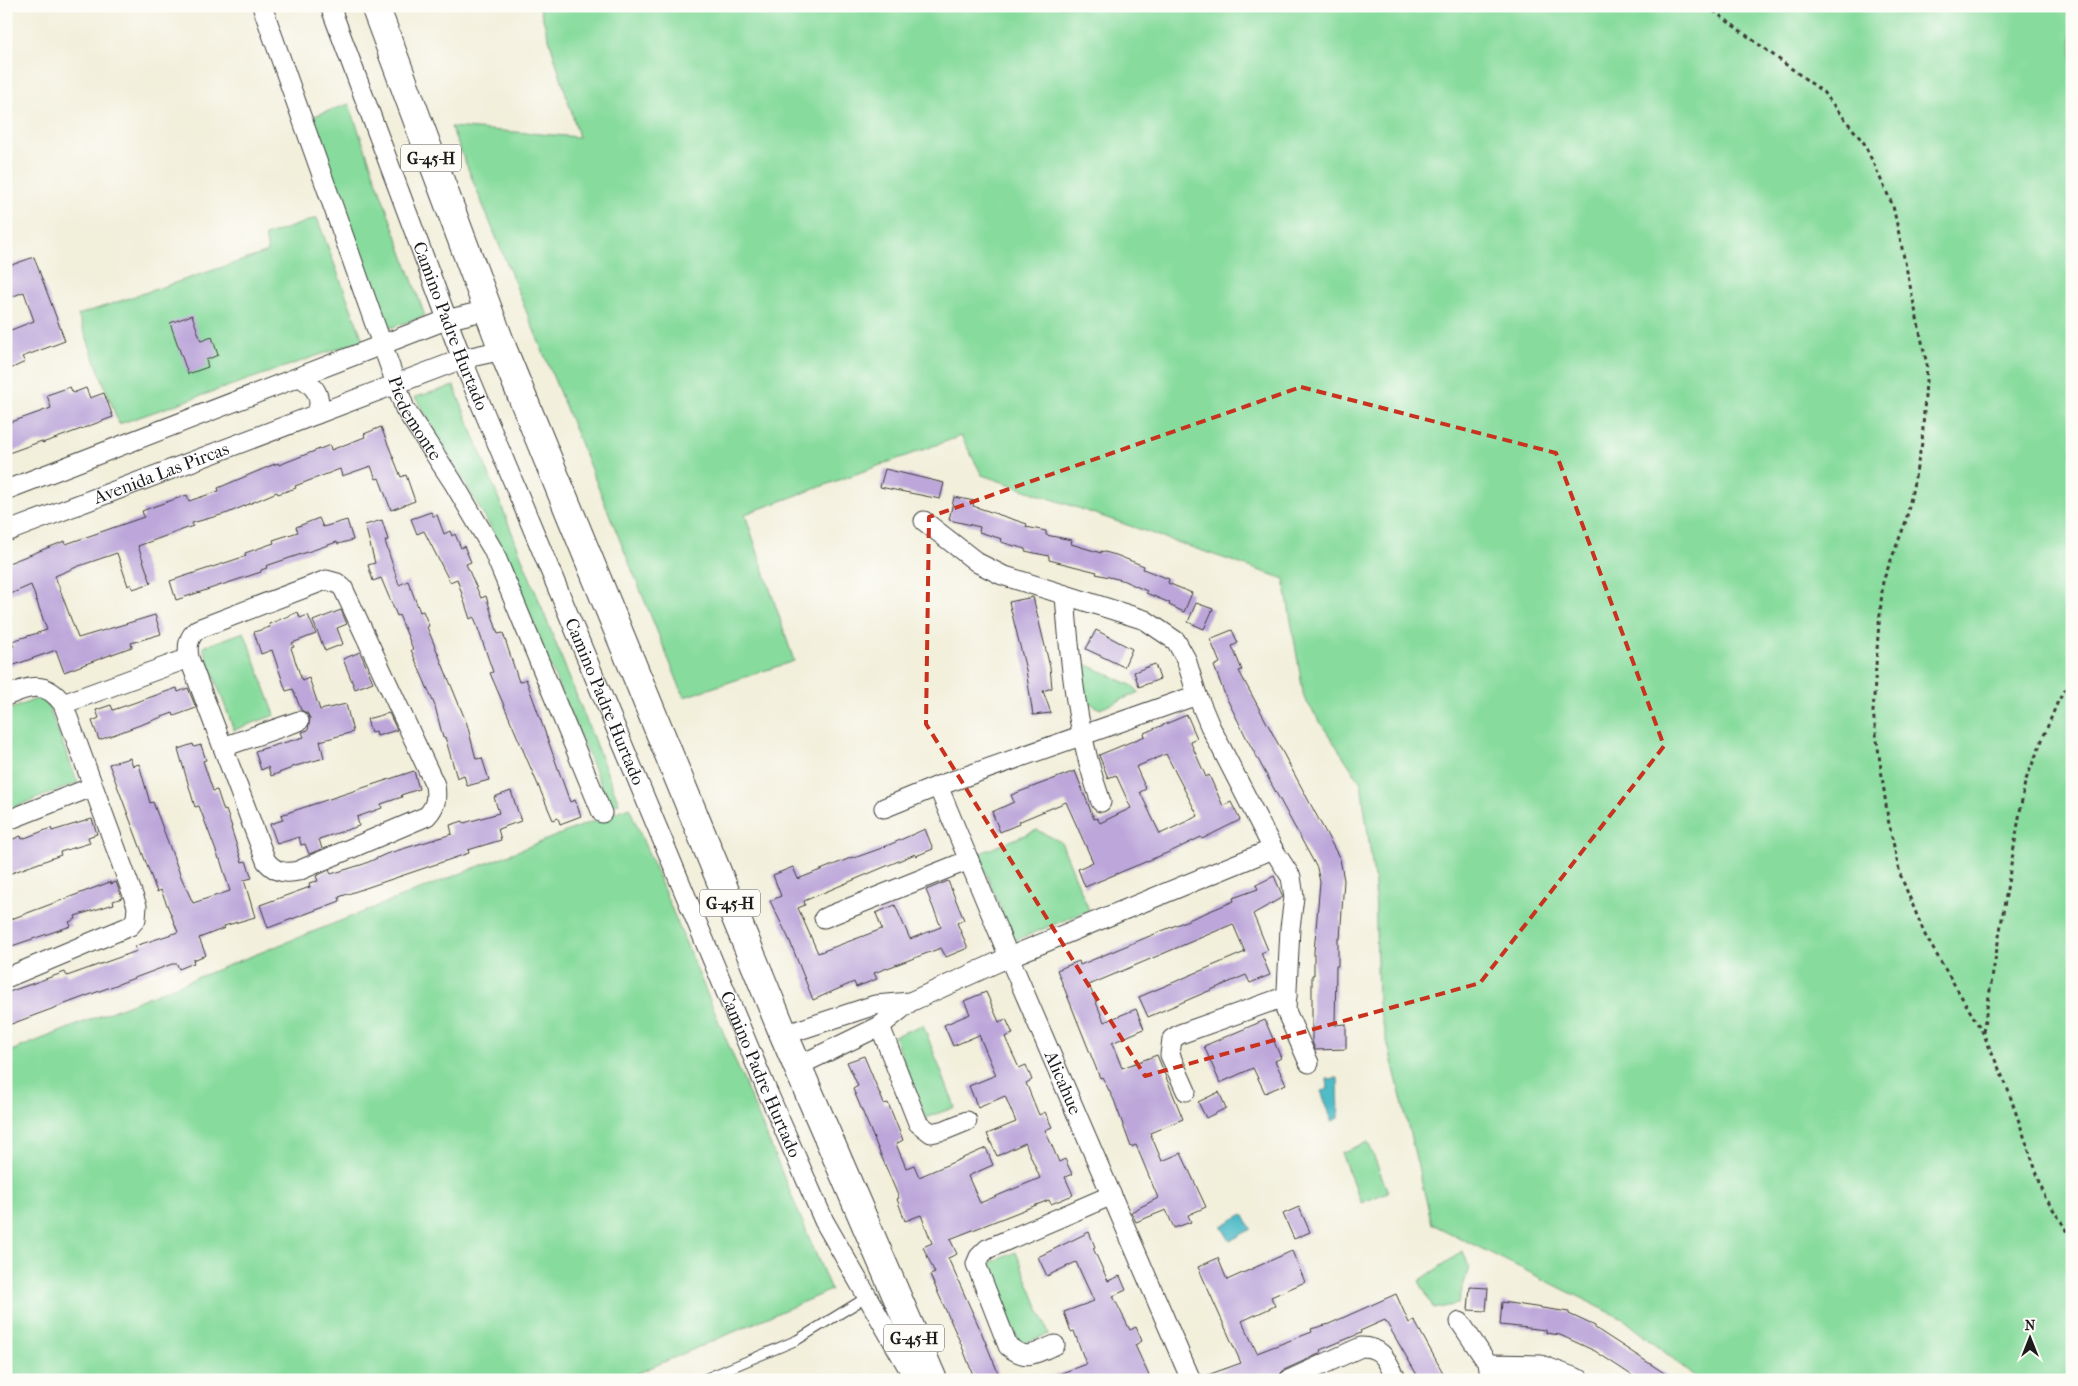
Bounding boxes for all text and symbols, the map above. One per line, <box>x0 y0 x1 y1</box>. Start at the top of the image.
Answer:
road number: G-45-H <box>401 144 461 172</box>
street label: Camino Padre Hurtado <box>408 239 492 414</box>
street label: Piedemonte <box>383 373 446 464</box>
street label: Avenida Las Pircas <box>90 438 232 509</box>
street label: Camino Padre Hurtado <box>560 615 648 788</box>
road number: G-45-H <box>700 890 760 916</box>
street label: Camino Padre Hurtado <box>716 988 805 1161</box>
street label: Alicahue <box>1039 1047 1086 1118</box>
north arrow <box>2006 1314 2056 1364</box>
text: N <box>2025 1317 2036 1334</box>
road number: G-45-H <box>884 1325 944 1352</box>

